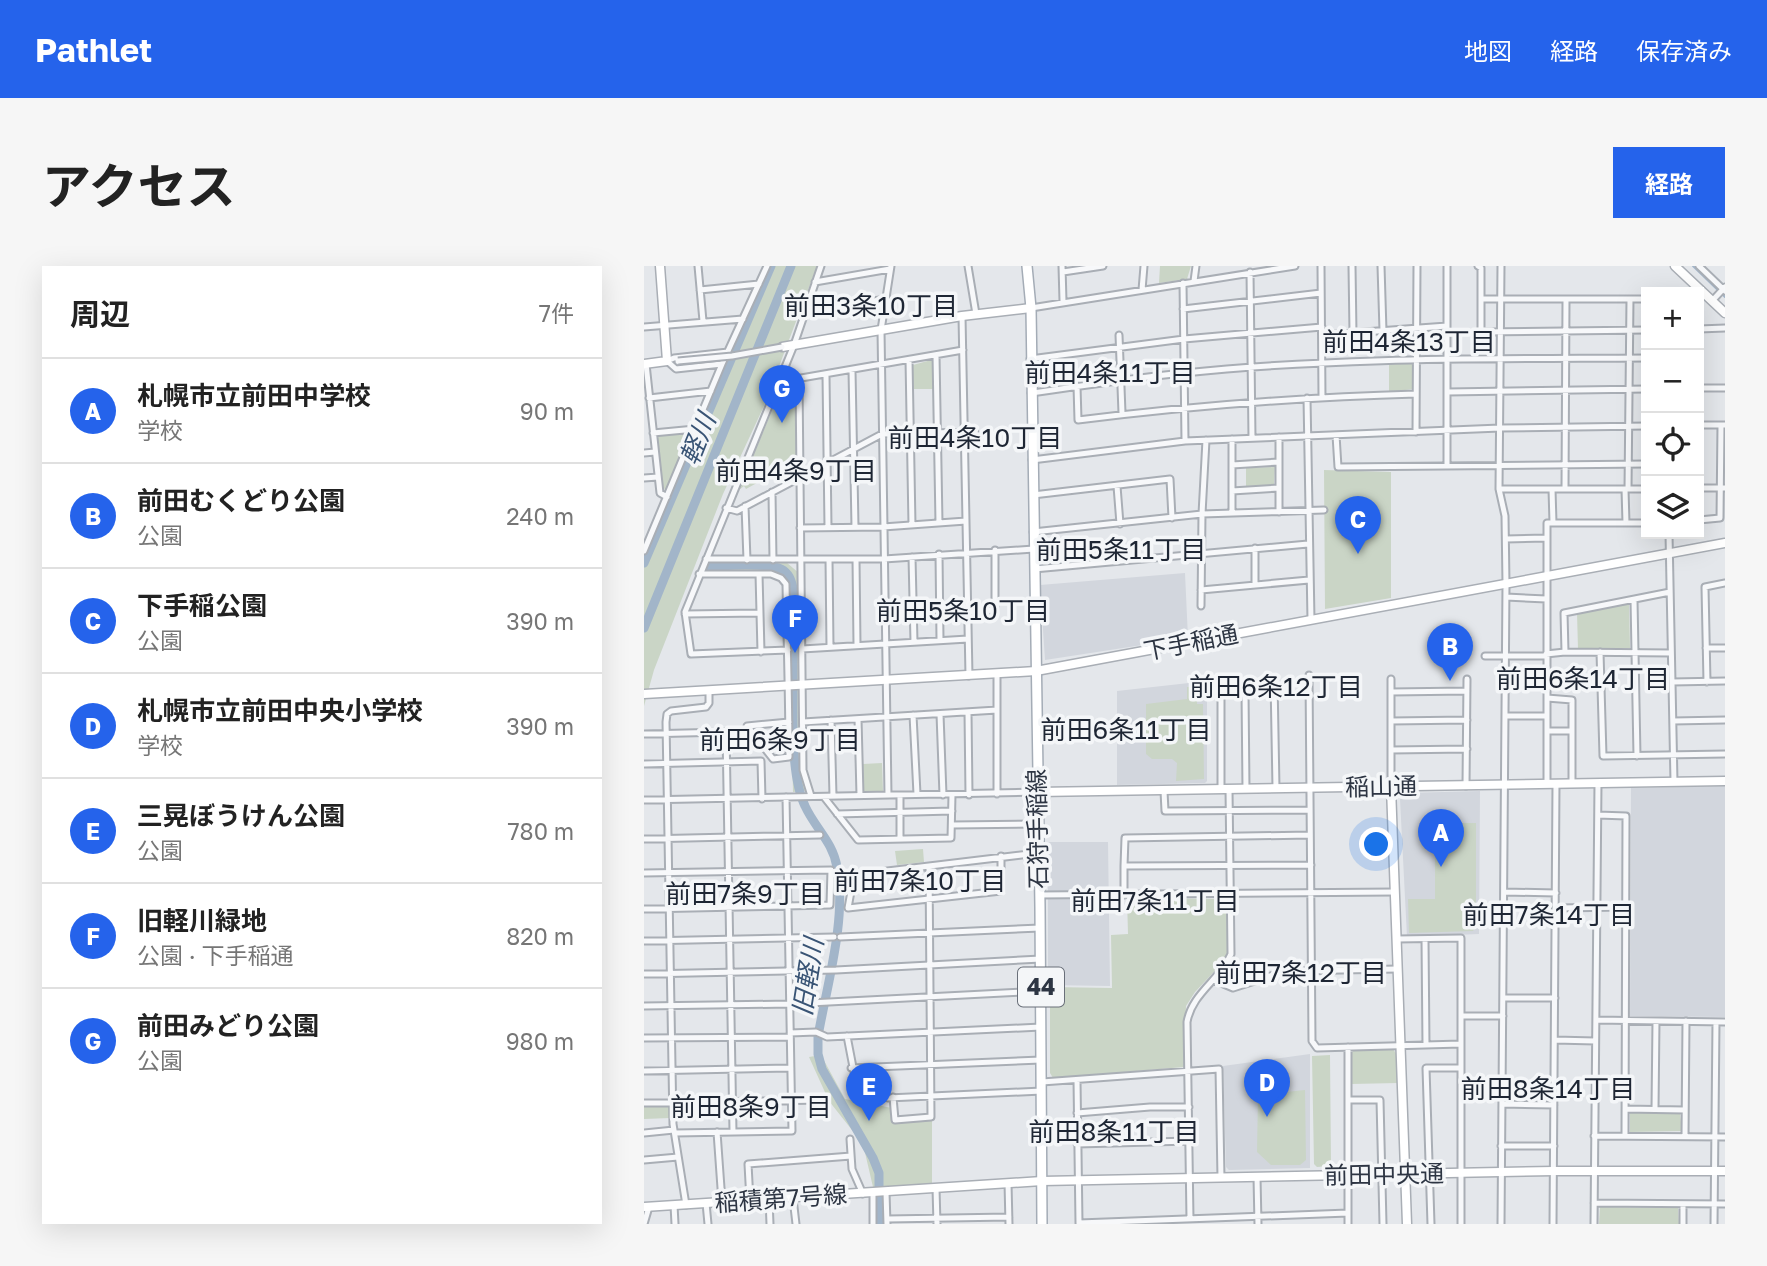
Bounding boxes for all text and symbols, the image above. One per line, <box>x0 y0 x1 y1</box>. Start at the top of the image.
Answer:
text: Pathlet <box>35 30 152 69</box>
text: 地図 <box>1464 36 1512 65</box>
text: 経路 <box>1550 36 1598 65</box>
text: 保存済み <box>1636 36 1732 65</box>
button: 経路 <box>1613 147 1725 218</box>
text: アクセス <box>42 156 236 215</box>
map controls <box>1641 287 1704 539</box>
button: + <box>1641 287 1704 350</box>
district label: 前田3条10丁目 <box>784 290 958 321</box>
text: 周辺 <box>70 296 130 332</box>
text: 7件 <box>539 299 574 327</box>
district label: 前田4条13丁目 <box>1322 326 1496 357</box>
button: − <box>1641 350 1704 413</box>
district label: 前田4条11丁目 <box>1024 357 1196 388</box>
pin: G <box>759 365 805 423</box>
text: 札幌市立前田中学校 <box>137 380 371 411</box>
text: A <box>85 397 101 425</box>
text: 90 m <box>520 397 574 425</box>
water label: 軽川 <box>673 406 723 469</box>
button: locate <box>1641 413 1704 476</box>
text: 学校 <box>137 416 183 444</box>
district label: 前田4条10丁目 <box>888 422 1062 453</box>
district label: 前田4条9丁目 <box>715 455 877 486</box>
button: layers <box>1641 476 1704 539</box>
text: 前田むくどり公園 <box>137 485 345 516</box>
pin: C <box>1335 496 1381 554</box>
text: B <box>85 502 101 530</box>
text: 240 m <box>506 502 574 530</box>
text: 公園 <box>137 521 183 549</box>
district label: 前田5条11丁目 <box>1036 534 1206 565</box>
text: 下手稲公園 <box>137 590 267 621</box>
pin: F <box>772 595 818 653</box>
district label: 前田5条10丁目 <box>876 595 1050 626</box>
text: C <box>85 607 101 635</box>
text: 390 m <box>506 607 574 635</box>
street label: 下手稲通 <box>1141 618 1241 665</box>
pin: B <box>1427 623 1473 681</box>
text: 公園 <box>137 626 183 654</box>
district label: 前田6条14丁目 <box>1496 663 1670 694</box>
district label: 前田6条12丁目 <box>1189 671 1363 702</box>
text: 札幌市立前田中央小学校 <box>137 695 423 726</box>
text: D <box>85 712 101 740</box>
text: 390 m <box>506 712 574 740</box>
district label: 前田6条11丁目 <box>1041 714 1211 745</box>
district label: 前田6条9丁目 <box>699 724 861 755</box>
text: 学校 <box>137 731 183 759</box>
street label: 石狩手稲線 <box>1021 769 1052 889</box>
street label: 稲山通 <box>1345 770 1417 801</box>
text: 三晃ぼうけん公園 <box>137 800 345 831</box>
pin: A <box>1418 809 1464 867</box>
text: E <box>86 817 100 845</box>
text: 780 m <box>507 817 574 845</box>
your location <box>1359 827 1393 861</box>
text: 公園 <box>137 836 183 864</box>
district label: 前田7条10丁目 <box>834 865 1006 896</box>
district label: 前田7条9丁目 <box>665 878 825 909</box>
district label: 前田7条11丁目 <box>1070 885 1240 916</box>
district label: 前田7条14丁目 <box>1463 899 1635 930</box>
text: 旧軽川緑地 <box>137 905 267 936</box>
text: F <box>86 922 100 950</box>
text: 820 m <box>506 922 574 950</box>
water label: 旧軽川 <box>786 933 829 1018</box>
text: 公園 · 下手稲通 <box>137 941 293 969</box>
district label: 前田7条12丁目 <box>1215 957 1387 988</box>
road number: 44 <box>1018 968 1064 1006</box>
text: 前田みどり公園 <box>137 1010 319 1041</box>
text: G <box>85 1027 101 1055</box>
text: 980 m <box>506 1027 574 1055</box>
text: 公園 <box>137 1046 183 1074</box>
pin: D <box>1244 1059 1290 1117</box>
pin: E <box>846 1063 892 1121</box>
district label: 前田8条14丁目 <box>1461 1073 1635 1104</box>
district label: 前田8条9丁目 <box>670 1091 832 1122</box>
district label: 前田8条11丁目 <box>1028 1116 1200 1147</box>
street label: 前田中央通 <box>1324 1158 1444 1189</box>
street label: 稲積第7号線 <box>714 1178 848 1217</box>

